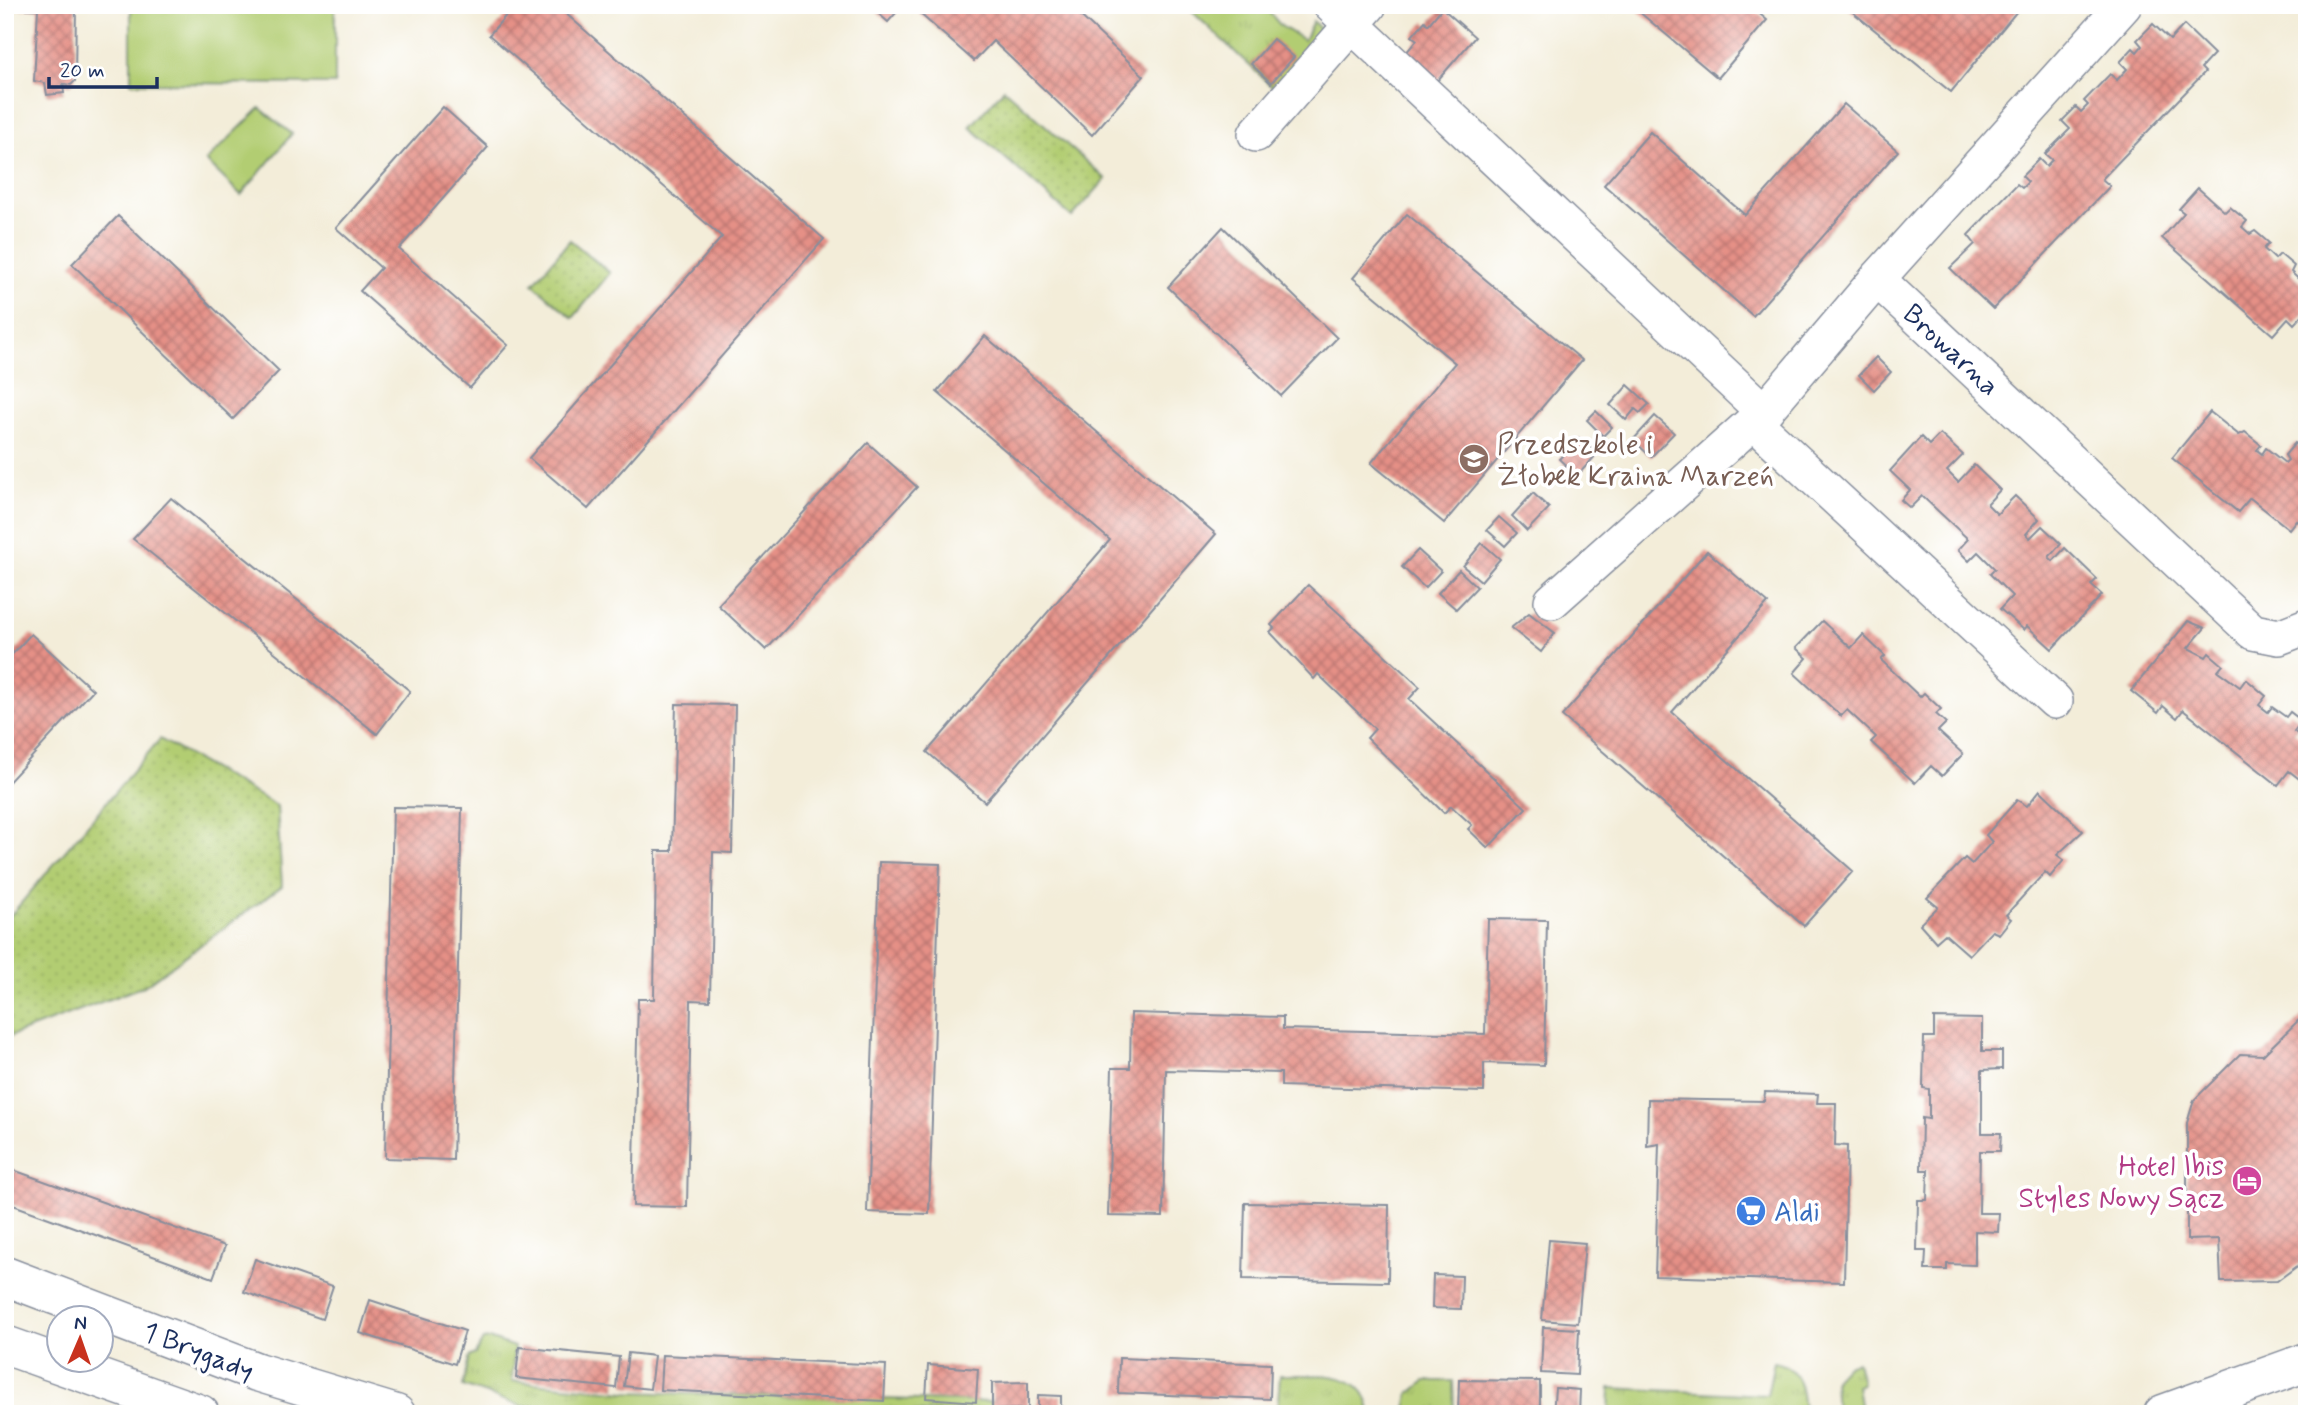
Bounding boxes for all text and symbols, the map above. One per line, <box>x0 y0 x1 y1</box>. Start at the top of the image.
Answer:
scale bar <box>49 46 158 90</box>
text: 20 m <box>60 57 105 85</box>
street label: Browarna <box>1894 297 2007 405</box>
place label: Przedszkole i Żłobek Kraina Marzeń <box>1497 427 1774 496</box>
school or university icon: Przedszkole i Żłobek Kraina Marzeń <box>1457 442 1491 476</box>
place label: Hotel Ibis Styles Nowy Sącz <box>2018 1149 2224 1218</box>
hotel icon: Hotel Ibis Styles Nowy Sącz <box>2230 1164 2264 1198</box>
supermarket icon: Aldi <box>1734 1194 1768 1228</box>
place label: Aldi <box>1774 1195 1820 1232</box>
north arrow <box>46 1304 116 1374</box>
text: N <box>74 1311 87 1336</box>
street label: 1 Brygady <box>137 1314 259 1390</box>

